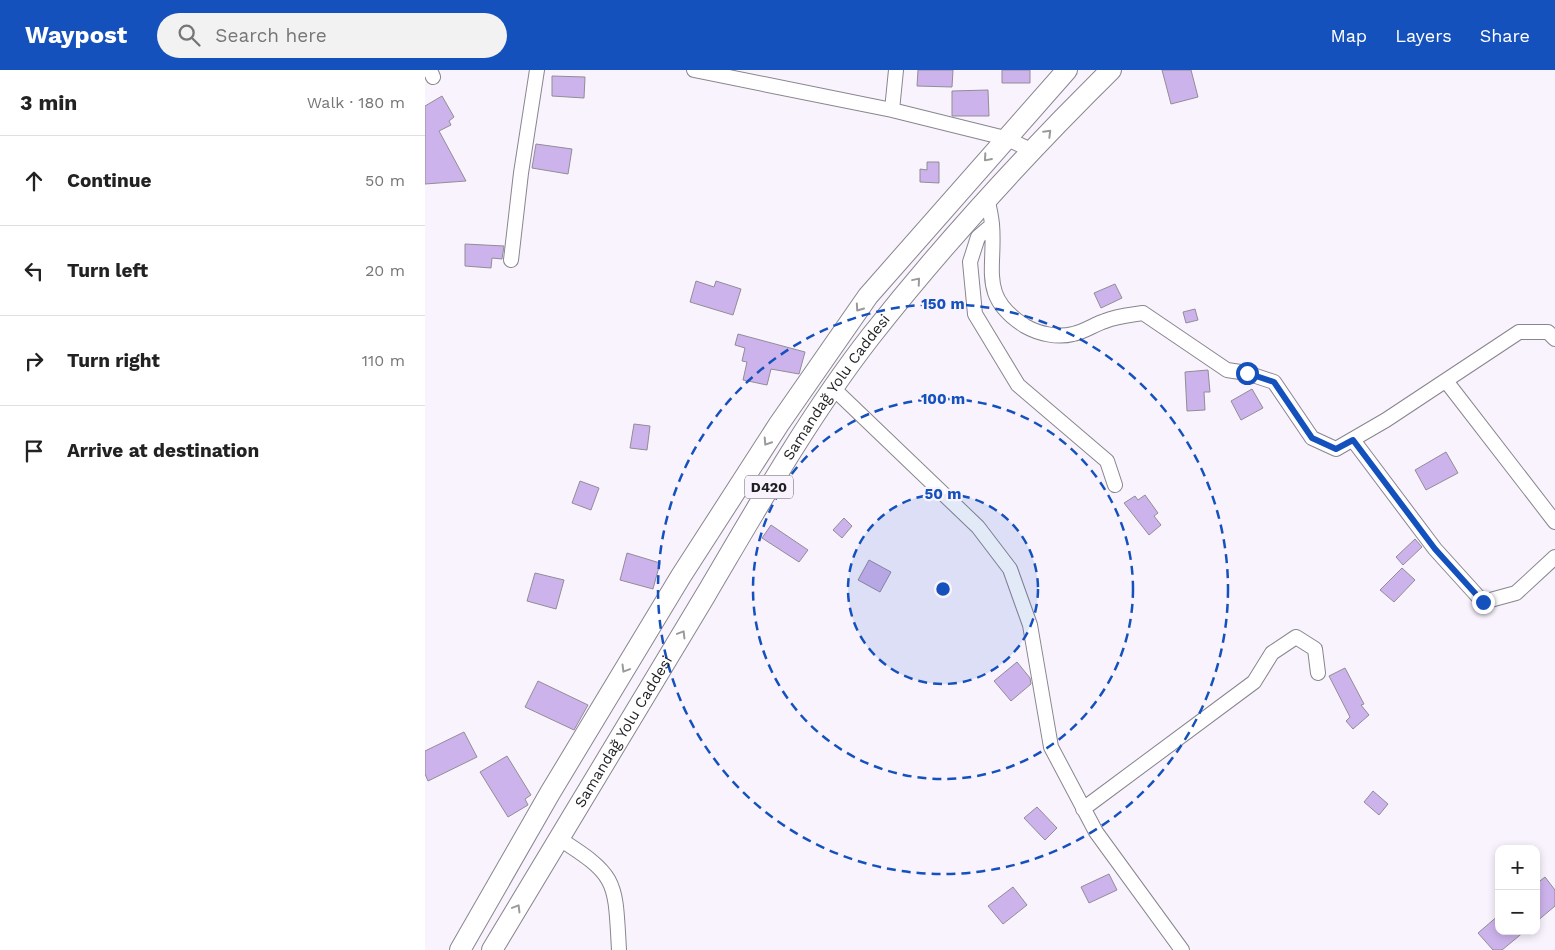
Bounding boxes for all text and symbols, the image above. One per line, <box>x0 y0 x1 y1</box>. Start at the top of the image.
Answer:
search box <box>157 13 507 58</box>
text: Waypost <box>25 21 127 49</box>
icon: search <box>175 21 203 49</box>
text: Search here <box>215 24 327 47</box>
text: Map <box>1330 25 1367 46</box>
text: Layers <box>1395 25 1452 46</box>
text: Share <box>1480 25 1530 46</box>
text: 3 min <box>20 90 77 115</box>
text: Walk · 180 m <box>307 93 405 112</box>
one-way arrow <box>1042 130 1051 139</box>
one-way arrow <box>984 152 993 161</box>
icon: ahead <box>20 167 48 195</box>
text: Continue <box>67 169 151 192</box>
text: 50 m <box>365 171 405 190</box>
icon: left <box>20 257 48 285</box>
text: Turn left <box>67 259 148 282</box>
text: 20 m <box>365 261 405 280</box>
one-way arrow <box>912 278 920 287</box>
text: 150 m <box>921 295 965 313</box>
one-way arrow <box>856 302 865 312</box>
street label: Samandağ Yolu Caddesi <box>779 311 894 463</box>
icon: right <box>20 347 48 375</box>
text: Turn right <box>67 349 160 372</box>
text: 110 m <box>362 351 405 370</box>
route start <box>1236 362 1259 385</box>
text: 100 m <box>921 390 965 408</box>
icon: arrive <box>20 437 48 465</box>
one-way arrow <box>764 437 774 446</box>
text: Arrive at destination <box>67 439 259 462</box>
road number: D420 <box>745 476 793 498</box>
text: 50 m <box>925 485 961 503</box>
centre of rings <box>934 580 952 598</box>
route end <box>1472 591 1495 614</box>
one-way arrow <box>675 630 685 639</box>
street label: Samandağ Yolu Caddesi <box>571 652 676 811</box>
one-way arrow <box>622 663 632 672</box>
map controls <box>1495 845 1540 935</box>
button: + <box>1495 845 1540 890</box>
button: − <box>1495 890 1540 935</box>
one-way arrow <box>510 905 520 914</box>

